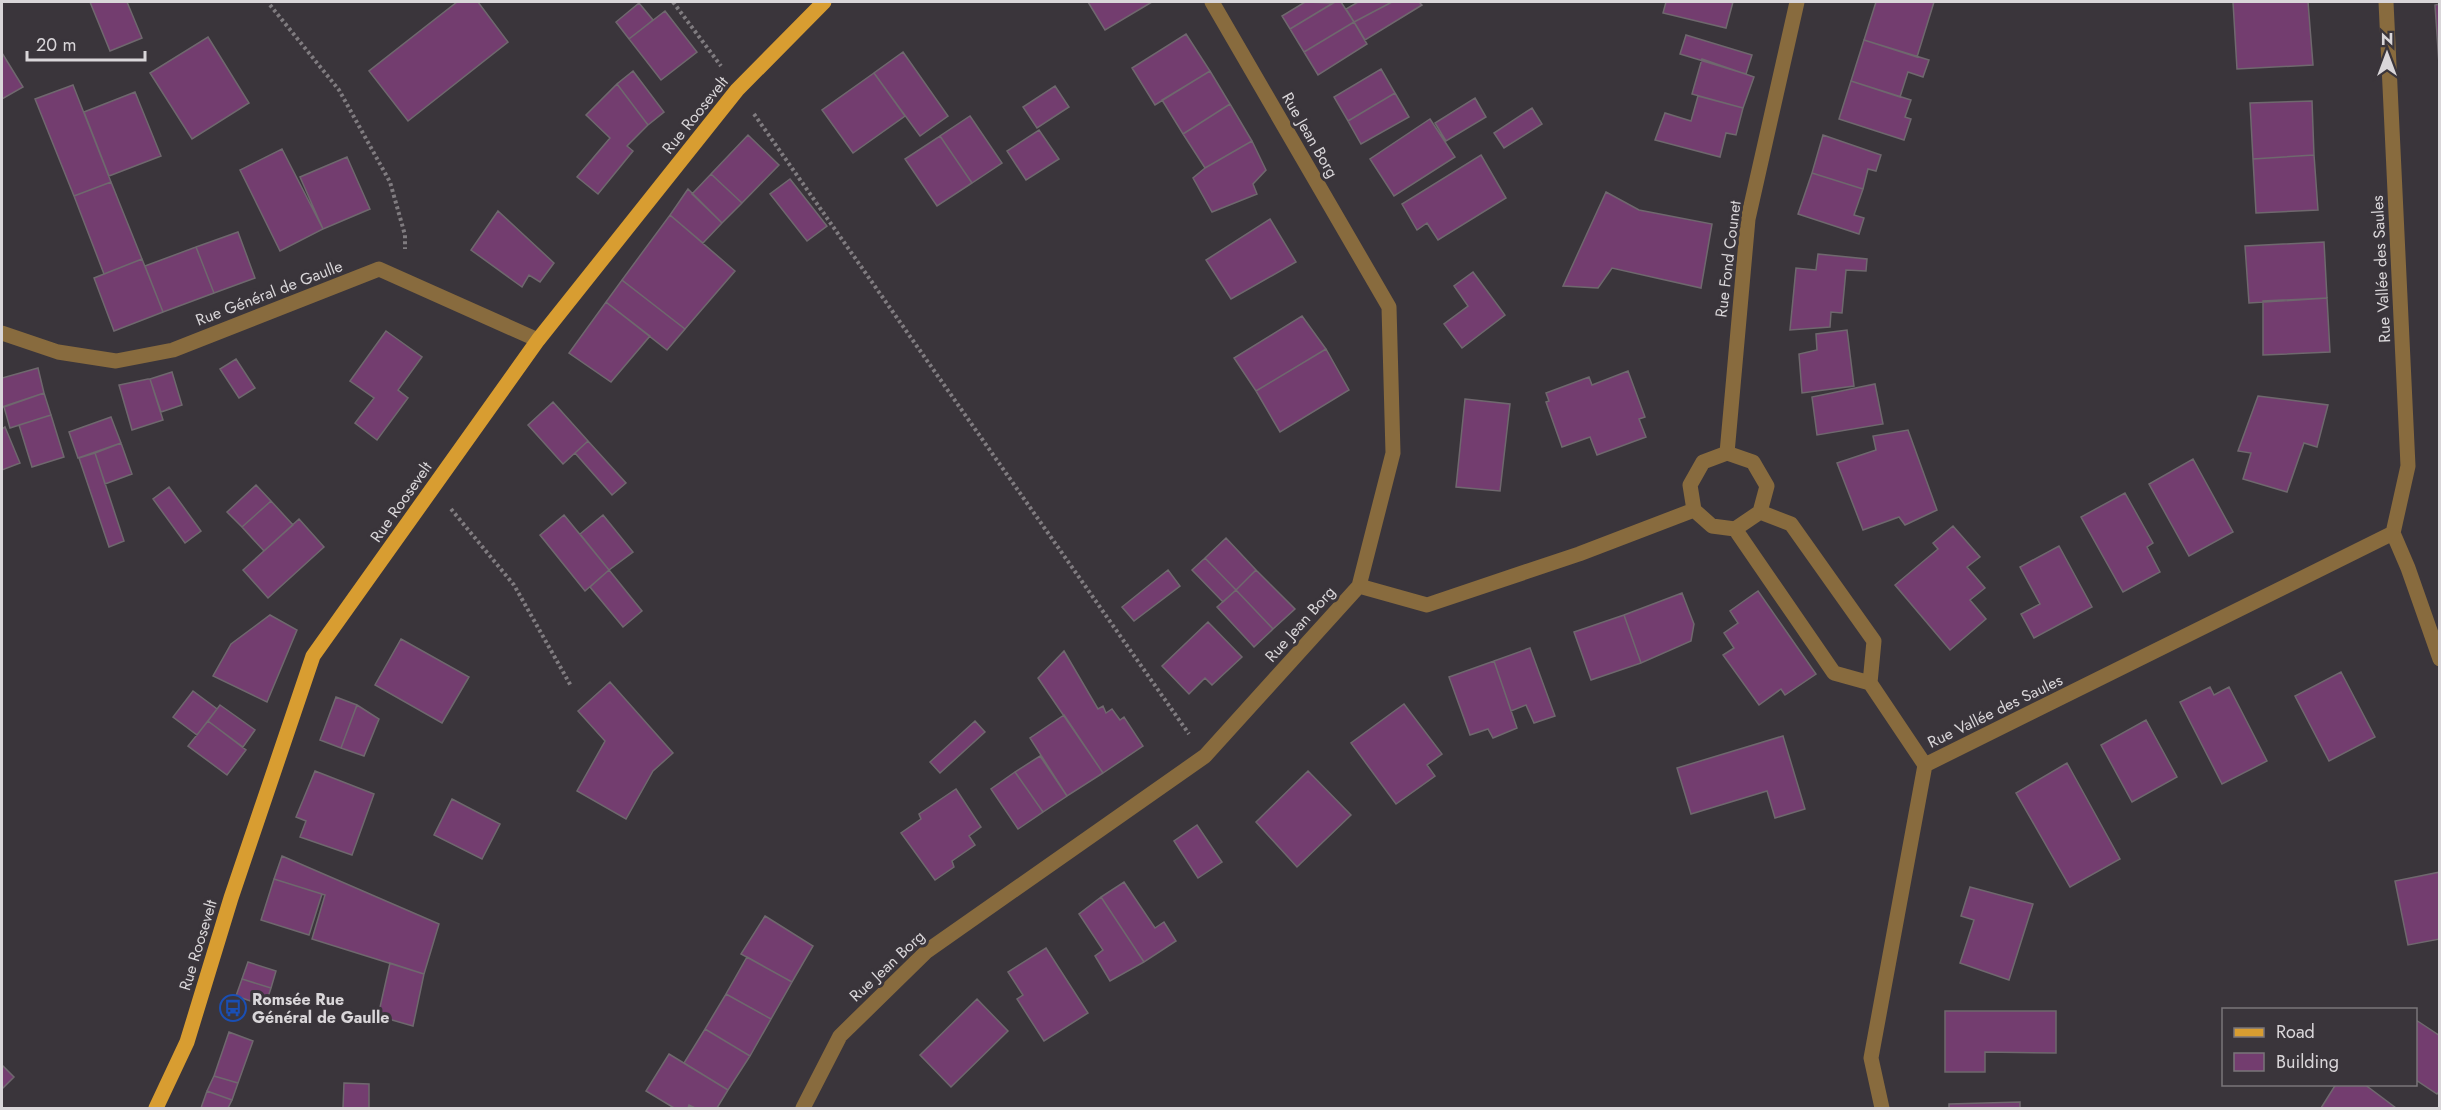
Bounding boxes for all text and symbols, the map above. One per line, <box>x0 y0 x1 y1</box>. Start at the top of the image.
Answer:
scale bar <box>27 24 146 62</box>
north arrow <box>2357 24 2417 84</box>
text: N <box>2381 28 2393 51</box>
text: 20 m <box>36 32 76 58</box>
street label: Rue Roosevelt <box>657 71 734 159</box>
street label: Rue Jean Borg <box>1276 88 1344 182</box>
street label: Rue Vallée des Saules <box>2366 195 2396 343</box>
street label: Rue Fond Counet <box>1709 199 1747 319</box>
street label: Rue Général de Gaulle <box>192 254 346 332</box>
street label: Rue Roosevelt <box>365 457 437 547</box>
street label: Rue Jean Borg <box>1260 581 1340 667</box>
street label: Rue Vallée des Saules <box>1924 668 2066 754</box>
street label: Rue Roosevelt <box>173 897 223 993</box>
street label: Rue Jean Borg <box>844 925 930 1007</box>
place label: Romsée Rue Général de Gaulle <box>252 988 389 1029</box>
bus stop icon: Romsée Rue Général de Gaulle <box>218 993 248 1023</box>
legend <box>2222 1008 2417 1086</box>
text: Road <box>2276 1019 2315 1045</box>
text: Building <box>2276 1049 2339 1075</box>

